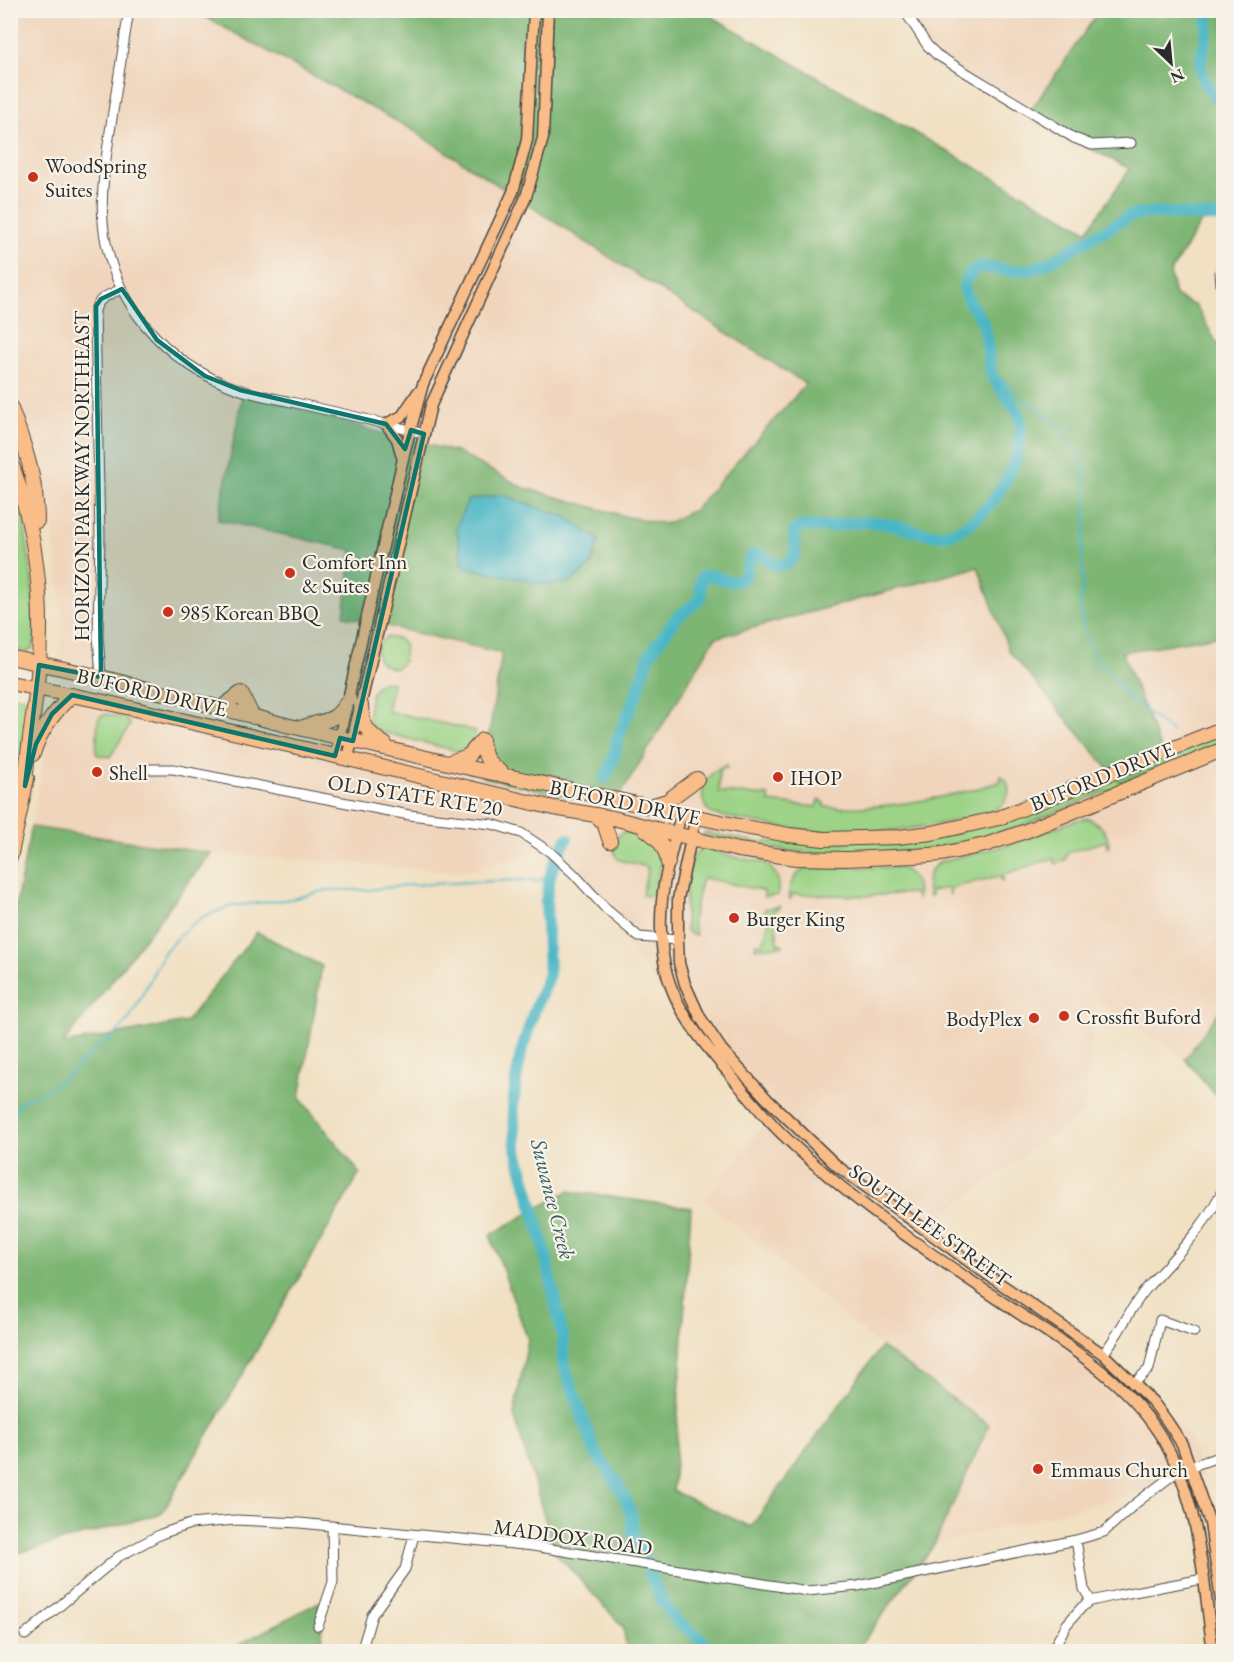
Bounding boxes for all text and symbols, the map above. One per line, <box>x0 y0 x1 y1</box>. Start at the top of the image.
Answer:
north arrow <box>1141 33 1201 93</box>
text: N <box>1167 64 1188 88</box>
place label: WoodSpring Suites <box>45 152 147 203</box>
marker: WoodSpring Suites <box>26 170 40 184</box>
street label: HORIZON PARKWAY NORTHEAST <box>68 310 95 641</box>
place label: Comfort Inn & Suites <box>302 548 407 599</box>
marker: Comfort Inn & Suites <box>283 566 297 580</box>
place label: 985 Korean BBQ <box>180 599 322 627</box>
marker: 985 Korean BBQ <box>161 605 175 619</box>
street label: BUFORD DRIVE <box>74 662 230 722</box>
street label: BUFORD DRIVE <box>1026 735 1178 817</box>
place label: Shell <box>109 759 148 786</box>
place label: IHOP <box>790 764 842 791</box>
marker: Shell <box>90 765 104 779</box>
street label: OLD STATE RTE 20 <box>326 768 504 822</box>
marker: IHOP <box>771 770 785 784</box>
street label: BUFORD DRIVE <box>547 773 703 831</box>
place label: Burger King <box>746 905 845 932</box>
marker: Burger King <box>727 911 741 925</box>
place label: Crossfit Buford <box>1076 1003 1202 1030</box>
place label: BodyPlex <box>946 1005 1022 1032</box>
marker: Crossfit Buford <box>1057 1009 1071 1023</box>
marker: BodyPlex <box>1027 1011 1041 1025</box>
water label: Suwanee Creek <box>524 1135 582 1262</box>
street label: SOUTH LEE STREET <box>844 1157 1017 1293</box>
place label: Emmaus Church <box>1050 1456 1188 1483</box>
marker: Emmaus Church <box>1031 1462 1045 1476</box>
street label: MADDOX ROAD <box>492 1512 654 1562</box>

